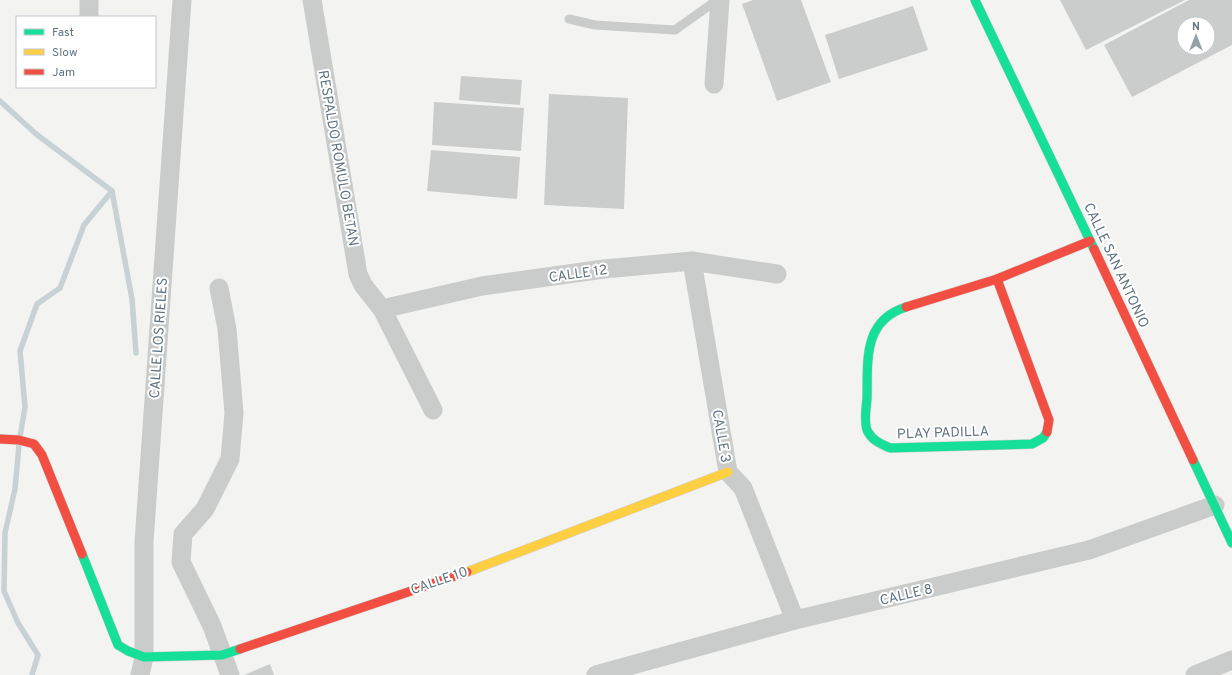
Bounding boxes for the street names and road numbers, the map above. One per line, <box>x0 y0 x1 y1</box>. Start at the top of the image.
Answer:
street label: RESPALDO ROMULO BETAN <box>314 69 361 248</box>
street label: CALLE SAN ANTONIO <box>1079 200 1152 331</box>
street label: CALLE 12 <box>548 262 609 287</box>
street label: CALLE LOS RIELES <box>147 277 172 399</box>
street label: CALLE 3 <box>707 408 734 464</box>
street label: PLAY PADILLA <box>897 423 989 444</box>
street label: CALLE 10 <box>409 564 470 599</box>
street label: CALLE 8 <box>878 581 935 610</box>

